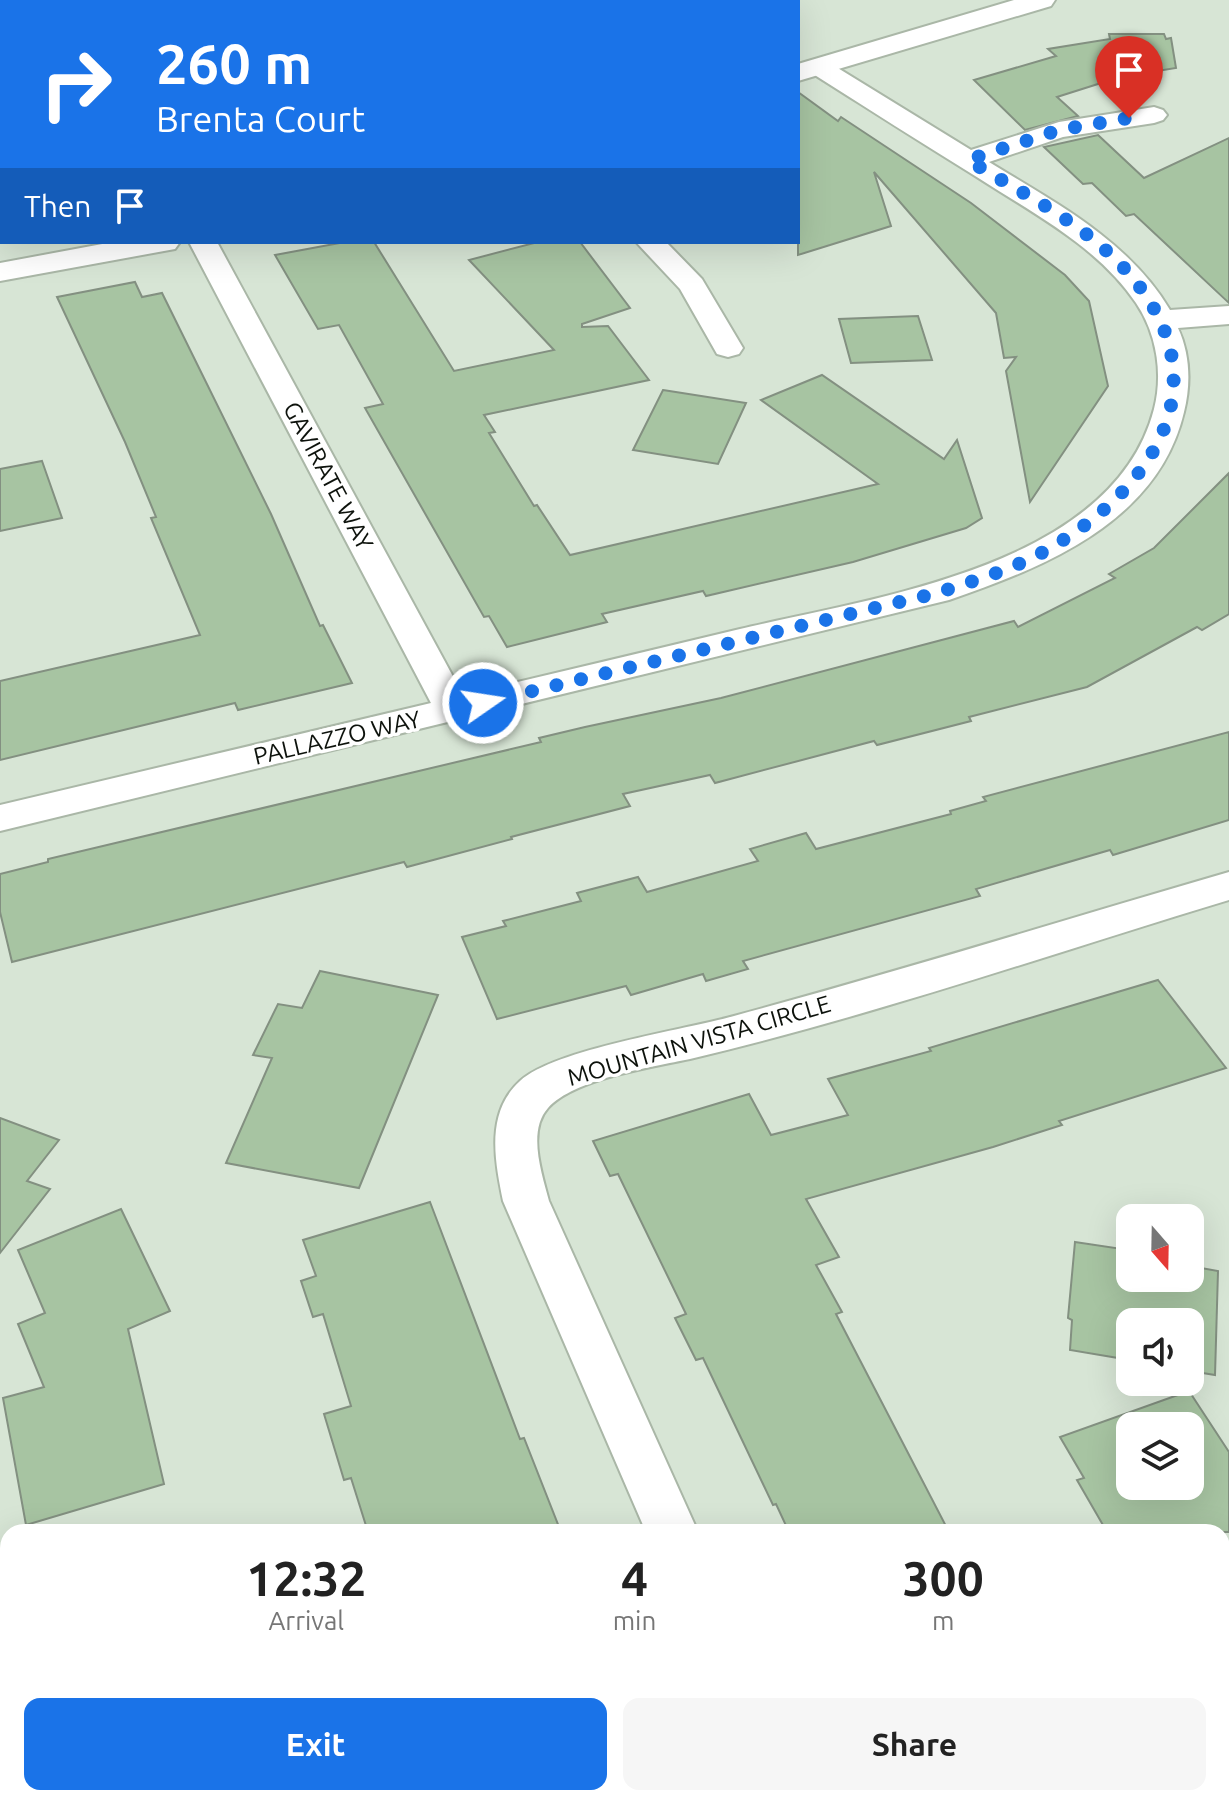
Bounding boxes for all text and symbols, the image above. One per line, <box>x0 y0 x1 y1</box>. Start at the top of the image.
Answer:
icon: right <box>24 32 128 136</box>
text: 260 m <box>156 32 312 95</box>
pin <box>1095 36 1163 118</box>
icon: arrive <box>1107 48 1151 92</box>
text: Brenta Court <box>156 98 365 139</box>
icon: arrive <box>108 184 152 228</box>
text: Then <box>24 189 92 223</box>
street label: GAVIRATE WAY <box>278 397 379 554</box>
position arrow <box>441 661 525 745</box>
street label: PALLAZZO WAY <box>251 705 423 770</box>
street label: MOUNTAIN VISTA CIRCLE <box>564 990 834 1091</box>
north arrow <box>1116 1204 1204 1292</box>
map controls <box>1116 1204 1204 1500</box>
button: sound <box>1116 1308 1204 1396</box>
button: layers <box>1116 1412 1204 1500</box>
text: 12:32 <box>246 1551 366 1605</box>
text: 4 <box>621 1551 648 1605</box>
text: 300 <box>903 1551 984 1605</box>
text: Arrival <box>268 1606 344 1635</box>
text: min <box>613 1606 656 1635</box>
text: m <box>932 1606 954 1635</box>
button: Exit <box>24 1698 607 1790</box>
button: Share <box>623 1698 1206 1790</box>

